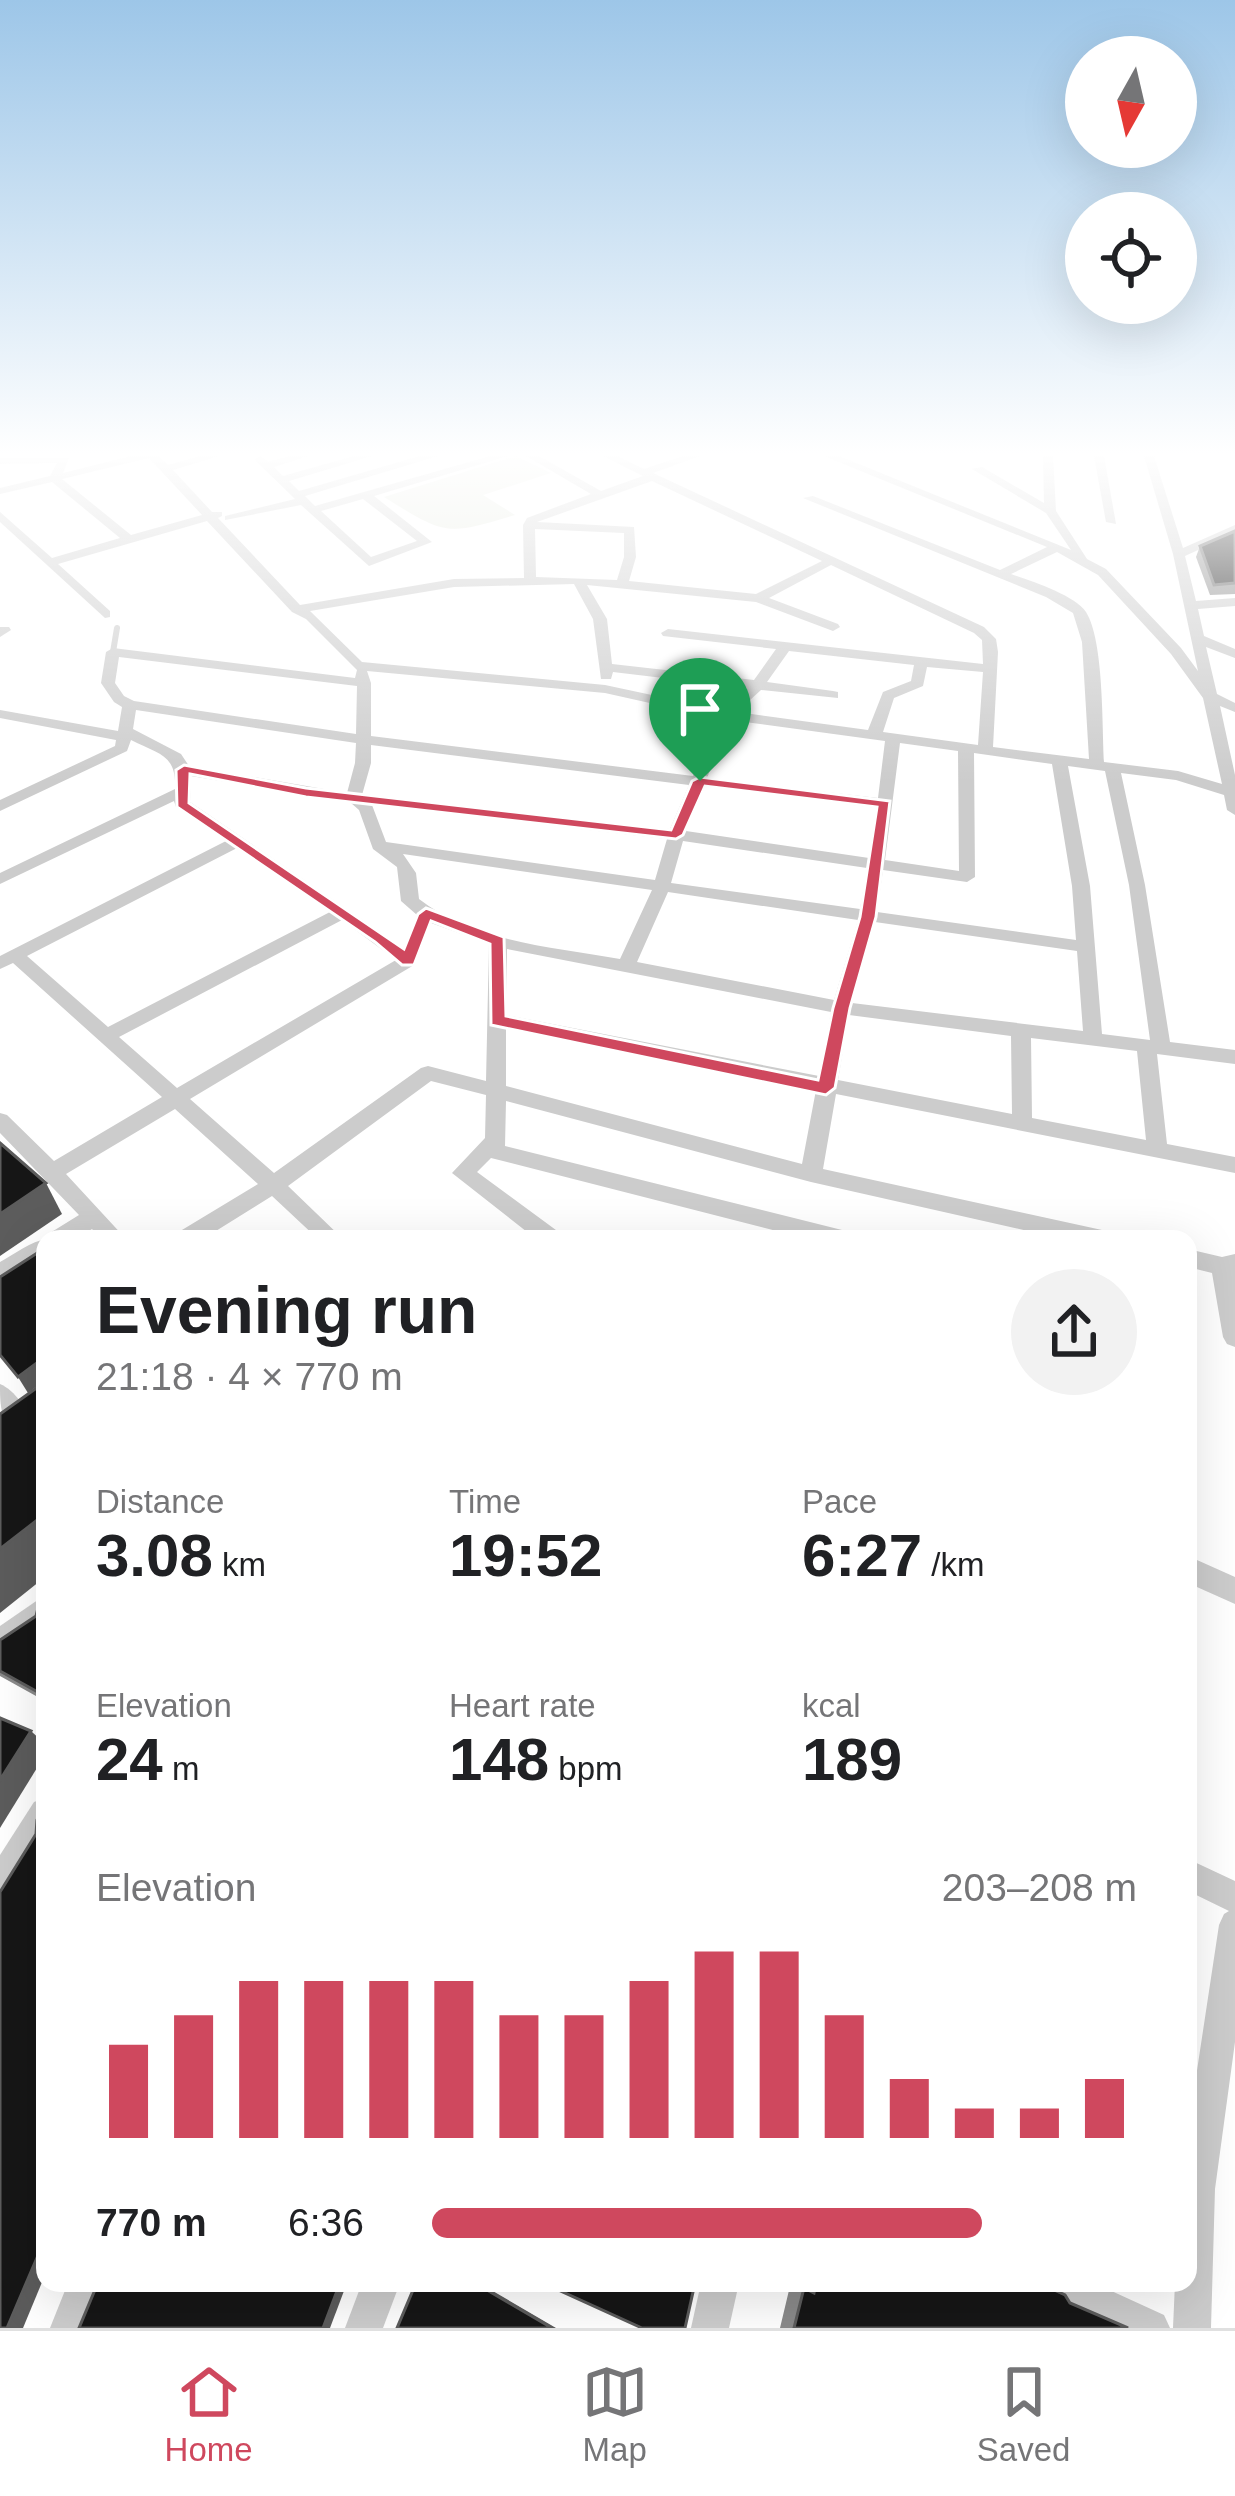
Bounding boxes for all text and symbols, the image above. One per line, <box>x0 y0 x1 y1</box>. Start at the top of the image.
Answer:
north arrow <box>1065 36 1197 168</box>
map controls <box>1065 36 1197 324</box>
button: locate <box>1065 192 1197 324</box>
pin <box>649 658 751 781</box>
icon: arrive <box>667 676 733 742</box>
button: share <box>1011 1269 1137 1395</box>
text: Evening run <box>96 1273 477 1347</box>
text: 21:18 · 4 × 770 m <box>96 1355 403 1398</box>
text: Distance <box>96 1483 224 1520</box>
text: Time <box>449 1483 521 1520</box>
text: Pace <box>802 1483 877 1520</box>
text: 3.08 <box>96 1522 213 1589</box>
text: 19:52 <box>449 1522 602 1589</box>
text: 6:27 <box>802 1522 922 1589</box>
text: km <box>213 1546 266 1583</box>
text: /km <box>922 1546 984 1583</box>
text: Elevation <box>96 1687 232 1724</box>
text: Heart rate <box>449 1687 596 1724</box>
text: kcal <box>802 1687 861 1724</box>
text: 24 <box>96 1726 163 1793</box>
text: 148 <box>449 1726 549 1793</box>
text: 189 <box>802 1726 902 1793</box>
text: m <box>163 1750 199 1787</box>
text: bpm <box>549 1750 622 1787</box>
text: Elevation <box>96 1866 256 1909</box>
text: 203–208 m <box>942 1866 1137 1909</box>
text: 770 m <box>96 2201 207 2244</box>
text: 6:36 <box>288 2201 364 2244</box>
tab: Home <box>165 2359 253 2469</box>
tab: Map <box>582 2359 648 2469</box>
tab: Saved <box>977 2359 1070 2469</box>

